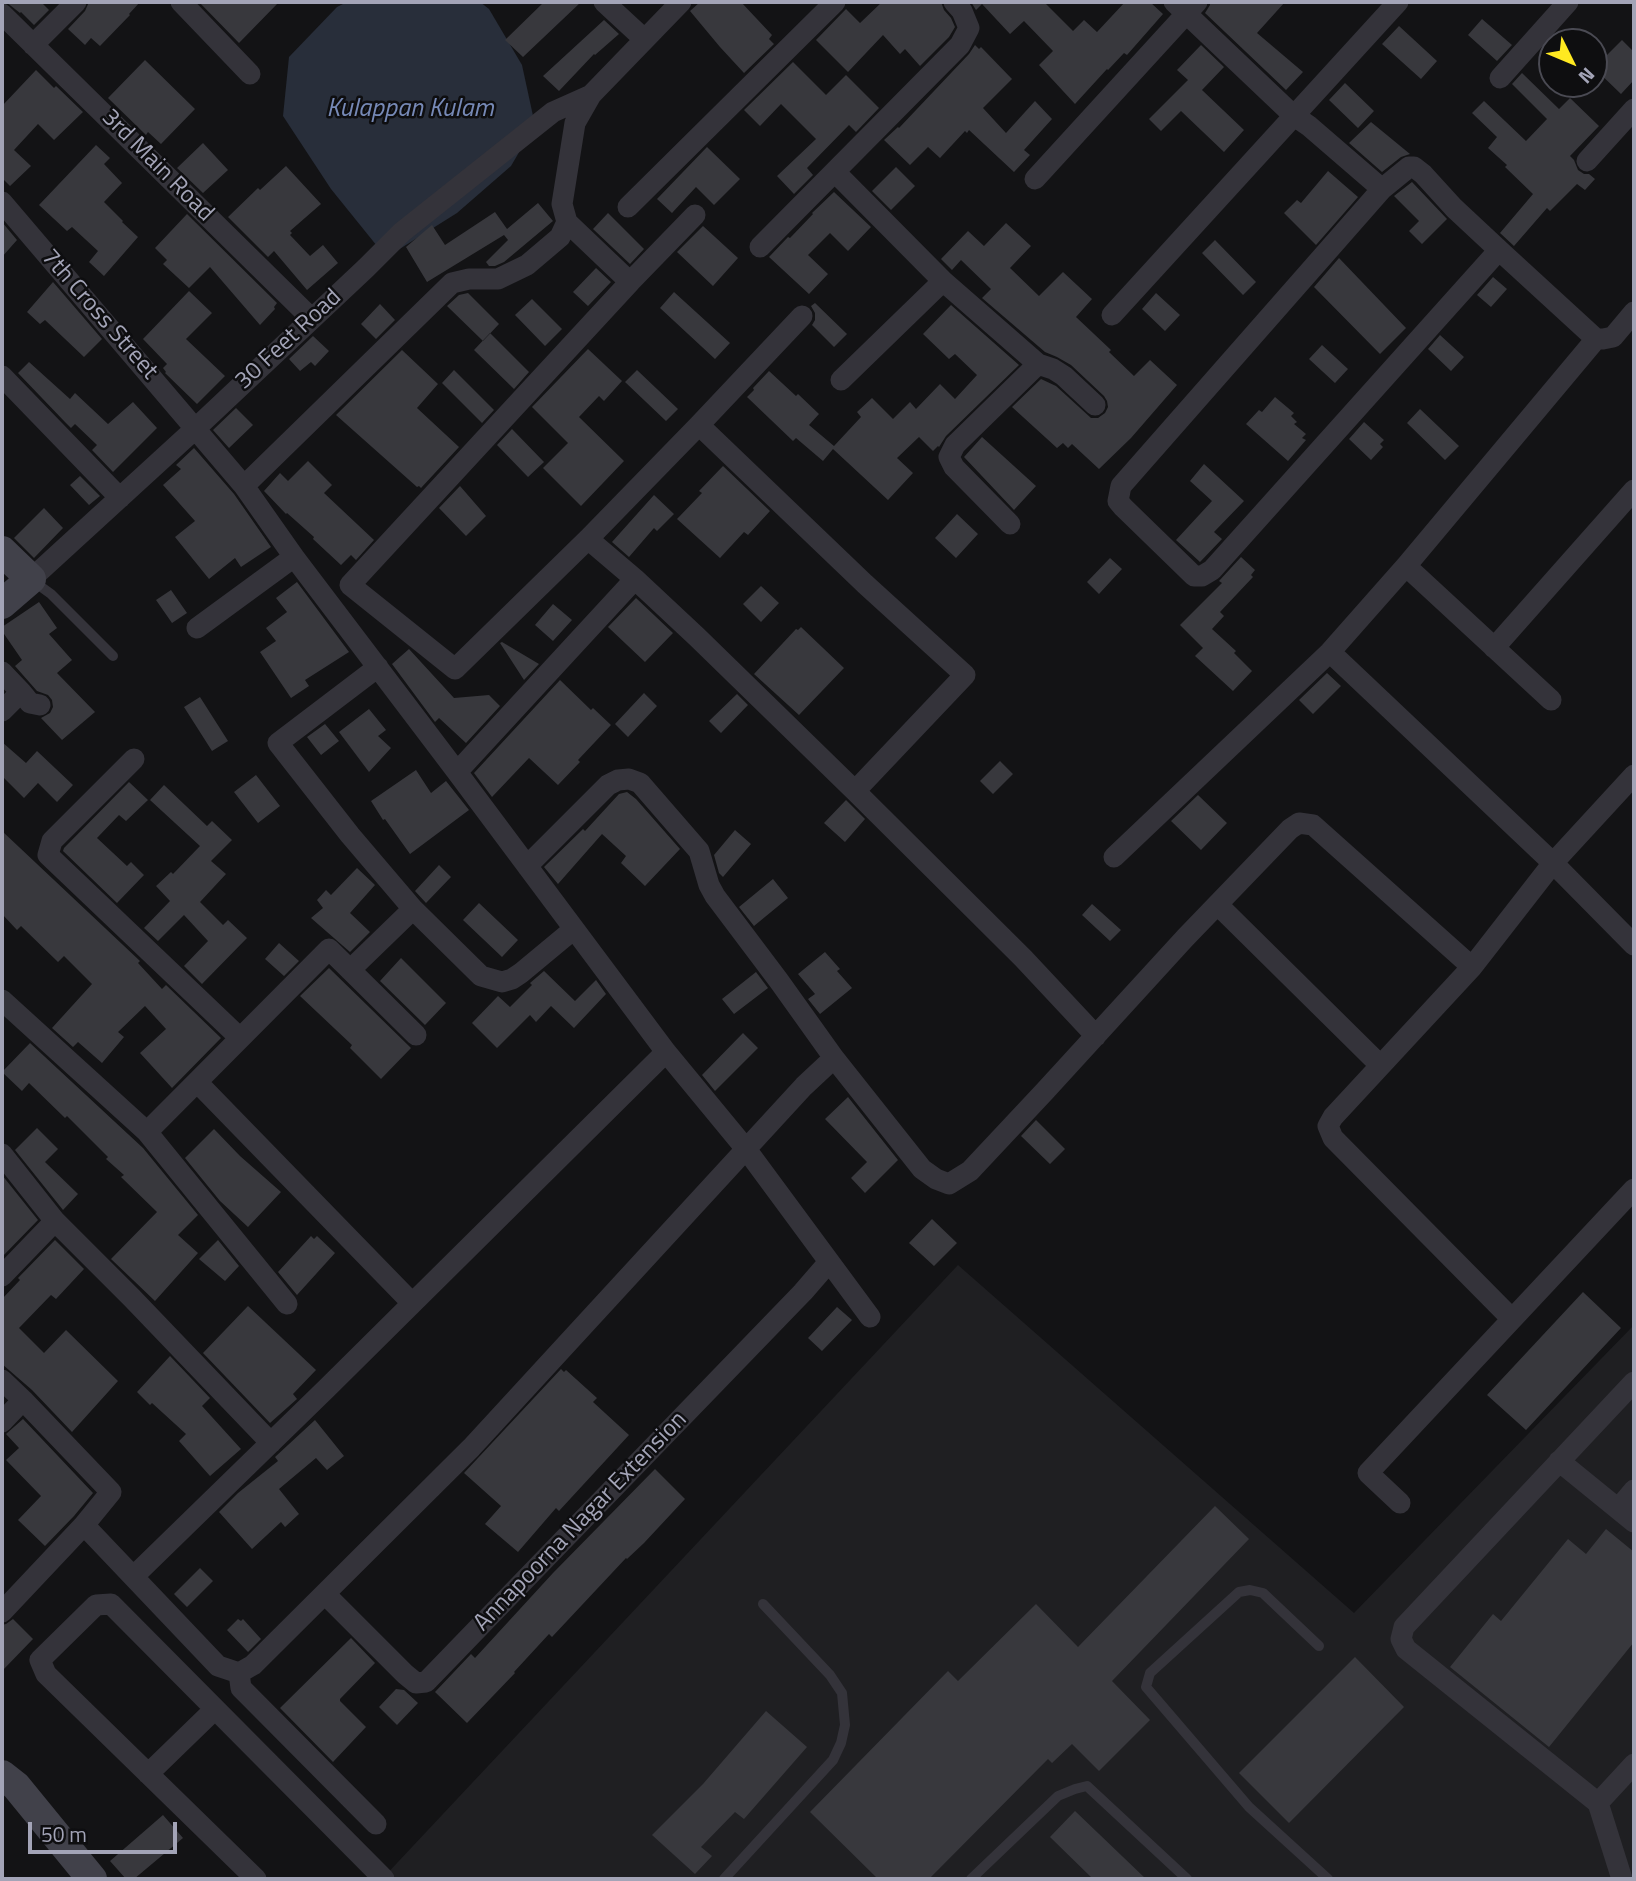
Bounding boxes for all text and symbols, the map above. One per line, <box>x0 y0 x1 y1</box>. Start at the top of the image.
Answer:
north arrow <box>1538 28 1608 98</box>
text: N <box>1572 62 1602 91</box>
water label: Kulappan Kulam <box>326 94 494 126</box>
street label: 3rd Main Road <box>95 104 219 228</box>
street label: 7th Cross Street <box>35 244 163 386</box>
street label: 30 Feet Road <box>230 284 348 396</box>
street label: Annapoorna Nagar Extension <box>468 1406 694 1638</box>
scale bar <box>32 1808 180 1852</box>
text: 50 m <box>41 1818 87 1850</box>

